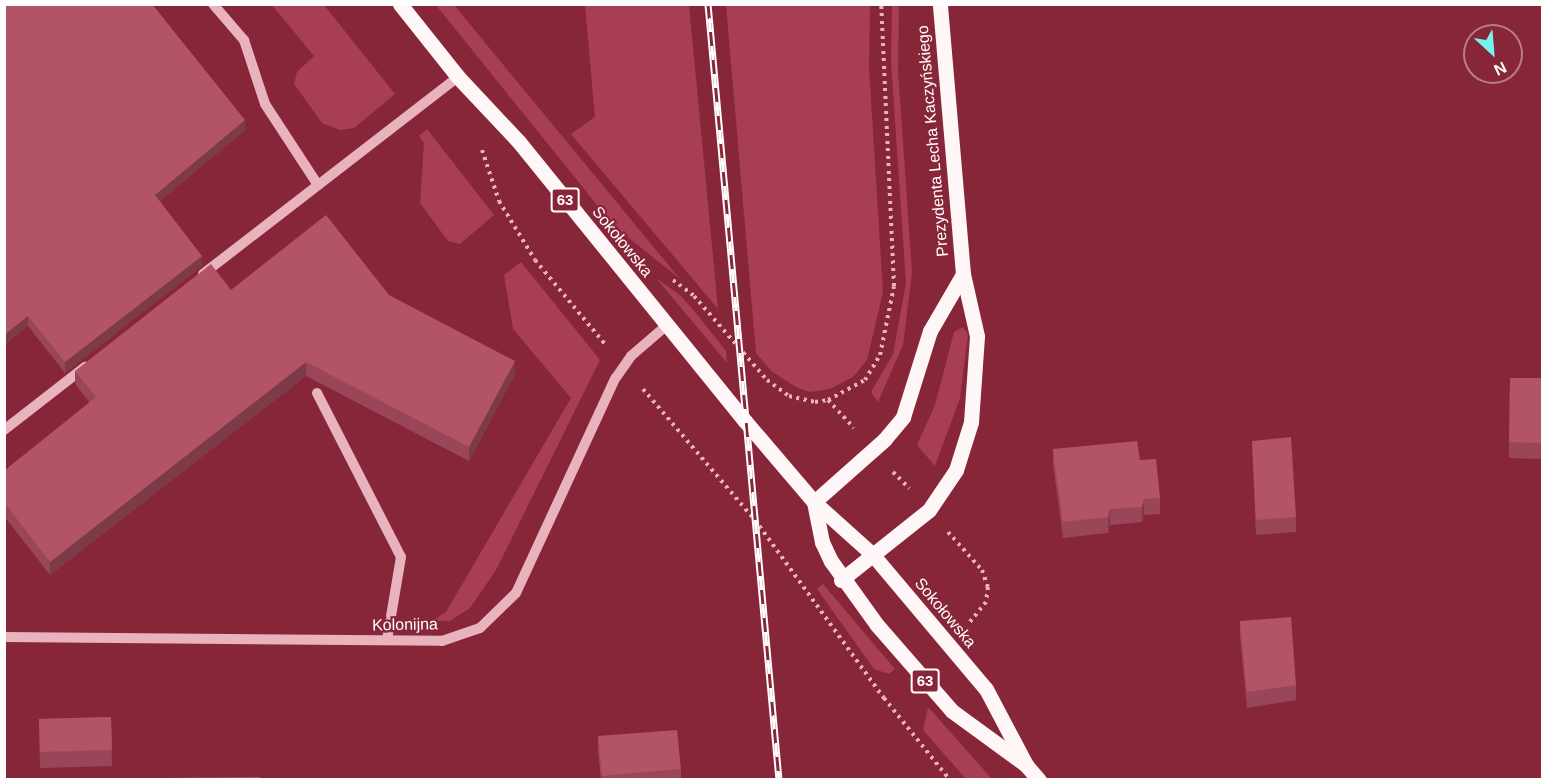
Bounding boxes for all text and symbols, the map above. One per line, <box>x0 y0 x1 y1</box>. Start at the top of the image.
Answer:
north arrow <box>1463 24 1523 84</box>
street label: Prezydenta Lecha Kaczyńskiego <box>913 25 953 257</box>
text: N <box>1491 59 1509 79</box>
road number: 63 <box>550 188 580 212</box>
street label: Sokołowska <box>588 203 656 281</box>
street label: Sokołowska <box>910 574 980 652</box>
street label: Kolonijna <box>372 615 438 635</box>
road number: 63 <box>910 669 940 693</box>

